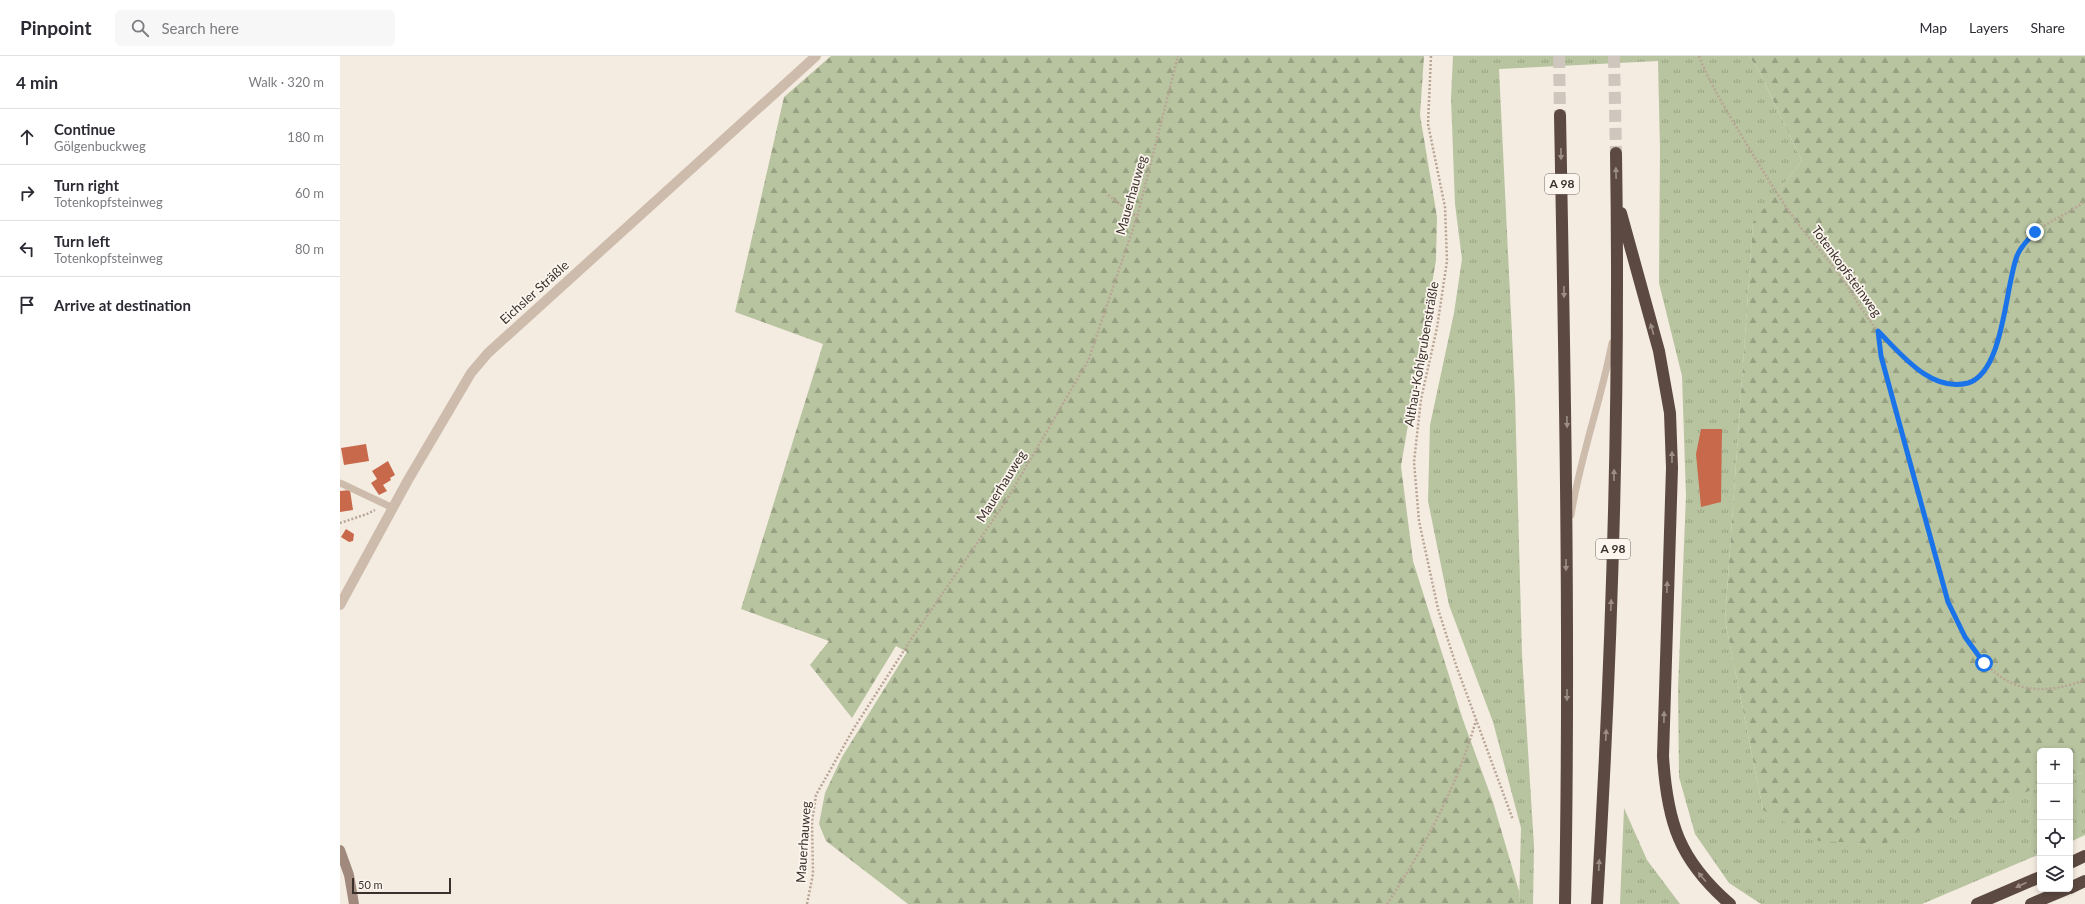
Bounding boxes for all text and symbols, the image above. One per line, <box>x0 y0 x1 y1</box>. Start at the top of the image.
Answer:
search box <box>115 10 395 46</box>
text: Pinpoint <box>20 16 91 39</box>
icon: search <box>129 17 151 39</box>
text: Search here <box>161 19 239 37</box>
text: Map <box>1919 19 1947 36</box>
text: Layers <box>1969 19 2009 36</box>
text: Share <box>2031 19 2065 36</box>
text: 4 min <box>16 72 58 93</box>
text: Walk · 320 m <box>248 74 324 90</box>
text: Continue <box>54 120 115 138</box>
icon: ahead <box>16 126 38 148</box>
text: 180 m <box>287 129 324 145</box>
text: Gölgenbuckweg <box>54 138 146 154</box>
one-way arrow <box>1558 148 1564 161</box>
street label: Mauerhauweg <box>1112 153 1150 237</box>
one-way arrow <box>1613 166 1619 179</box>
road number: A 98 <box>1545 174 1579 194</box>
text: Turn right <box>54 176 119 194</box>
icon: right <box>16 182 38 204</box>
text: 60 m <box>295 185 324 201</box>
text: Totenkopfsteinweg <box>54 194 163 210</box>
street label: Totenkopfsteinweg <box>1809 222 1886 320</box>
route end <box>2026 223 2044 241</box>
text: Turn left <box>54 232 110 250</box>
icon: left <box>16 238 38 260</box>
text: 80 m <box>295 241 324 257</box>
text: Totenkopfsteinweg <box>54 250 163 266</box>
street label: Eichsler Sträßle <box>496 257 572 327</box>
street label: Althau-Kohlgrubensträßle <box>1400 280 1442 428</box>
one-way arrow <box>1561 286 1567 299</box>
icon: arrive <box>16 294 38 316</box>
text: Arrive at destination <box>54 296 191 314</box>
one-way arrow <box>1649 323 1655 335</box>
one-way arrow <box>1563 415 1570 428</box>
street label: Mauerhauweg <box>973 447 1030 525</box>
one-way arrow <box>1669 450 1675 463</box>
one-way arrow <box>1611 469 1618 481</box>
road number: A 98 <box>1596 539 1630 559</box>
one-way arrow <box>1563 559 1569 572</box>
one-way arrow <box>1664 581 1671 593</box>
one-way arrow <box>1608 598 1614 611</box>
route start <box>1975 654 1993 672</box>
one-way arrow <box>1564 689 1570 702</box>
one-way arrow <box>1660 711 1667 723</box>
one-way arrow <box>1603 728 1609 741</box>
map controls <box>2037 748 2073 892</box>
button: + <box>2037 748 2073 784</box>
button: − <box>2037 784 2073 820</box>
street label: Mauerhauweg <box>792 800 814 883</box>
button: locate <box>2037 820 2073 856</box>
button: layers <box>2037 856 2073 892</box>
one-way arrow <box>1596 858 1602 871</box>
one-way arrow <box>1698 872 1707 882</box>
scale bar <box>352 876 451 895</box>
text: 50 m <box>358 878 383 891</box>
one-way arrow <box>2016 882 2027 888</box>

